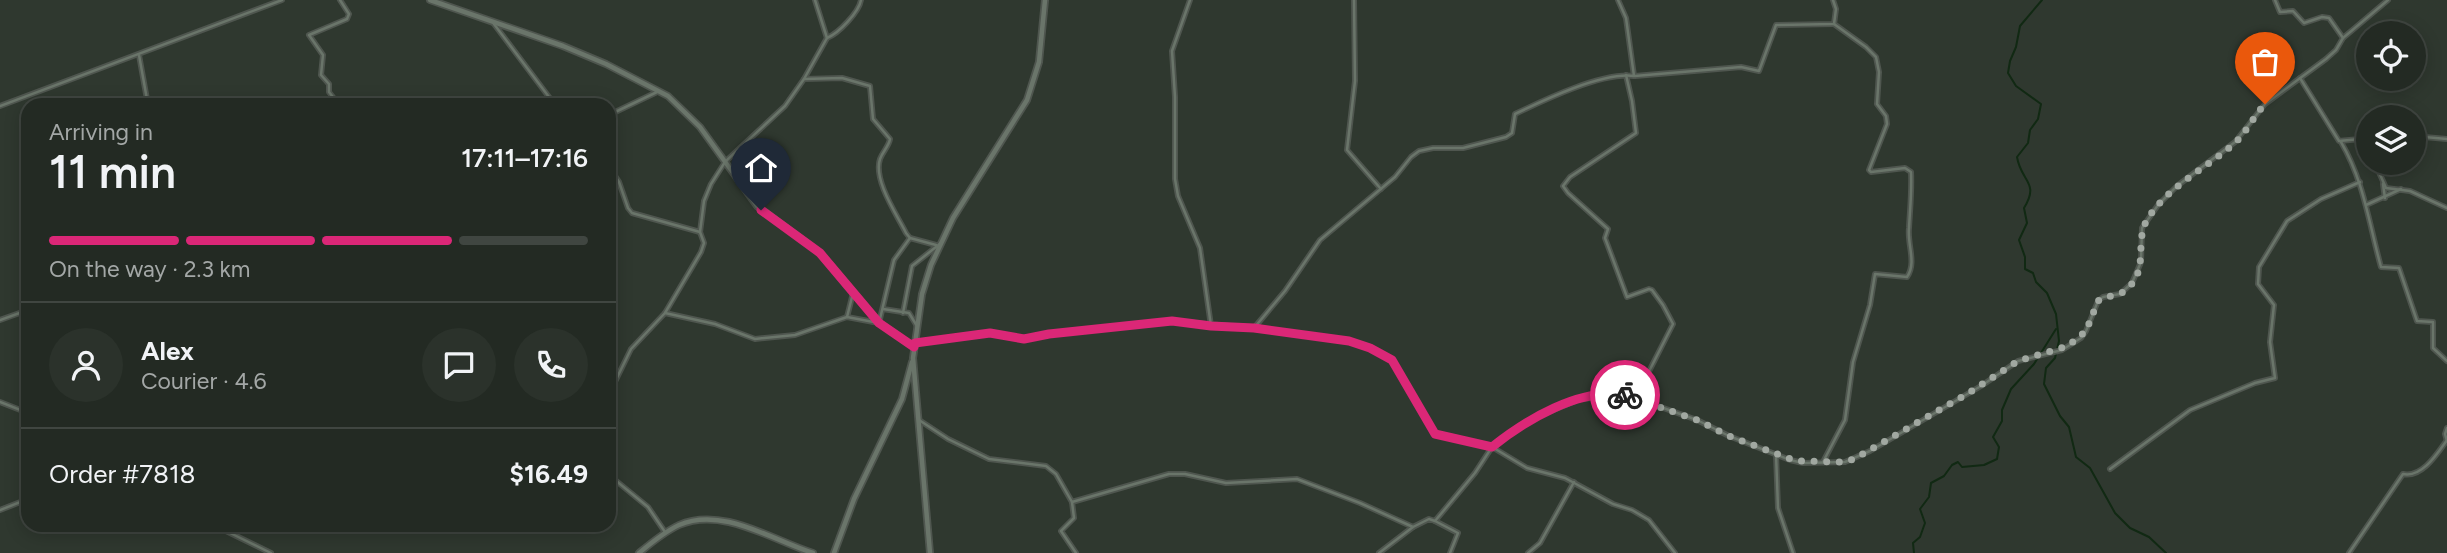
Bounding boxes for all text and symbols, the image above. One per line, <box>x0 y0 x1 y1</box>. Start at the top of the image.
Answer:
map controls <box>2356 21 2426 175</box>
button: locate <box>2356 21 2426 91</box>
pin <box>2235 32 2295 104</box>
icon: bag <box>2246 43 2284 81</box>
button: layers <box>2356 105 2426 175</box>
text: Arriving in <box>49 118 153 146</box>
pin <box>731 138 791 210</box>
text: 17:11–17:16 <box>461 142 588 174</box>
text: 11 min <box>49 144 176 200</box>
icon: home <box>742 149 780 187</box>
text: On the way · 2.3 km <box>49 255 250 283</box>
button: person <box>49 328 123 402</box>
button: chat <box>422 328 496 402</box>
button: phone <box>514 328 588 402</box>
text: Alex <box>141 335 194 367</box>
courier <box>1590 360 1660 430</box>
text: Courier · 4.6 <box>141 367 267 395</box>
icon: bike <box>1606 376 1644 414</box>
text: Order #7818 <box>49 458 196 490</box>
text: $16.49 <box>510 458 588 490</box>

